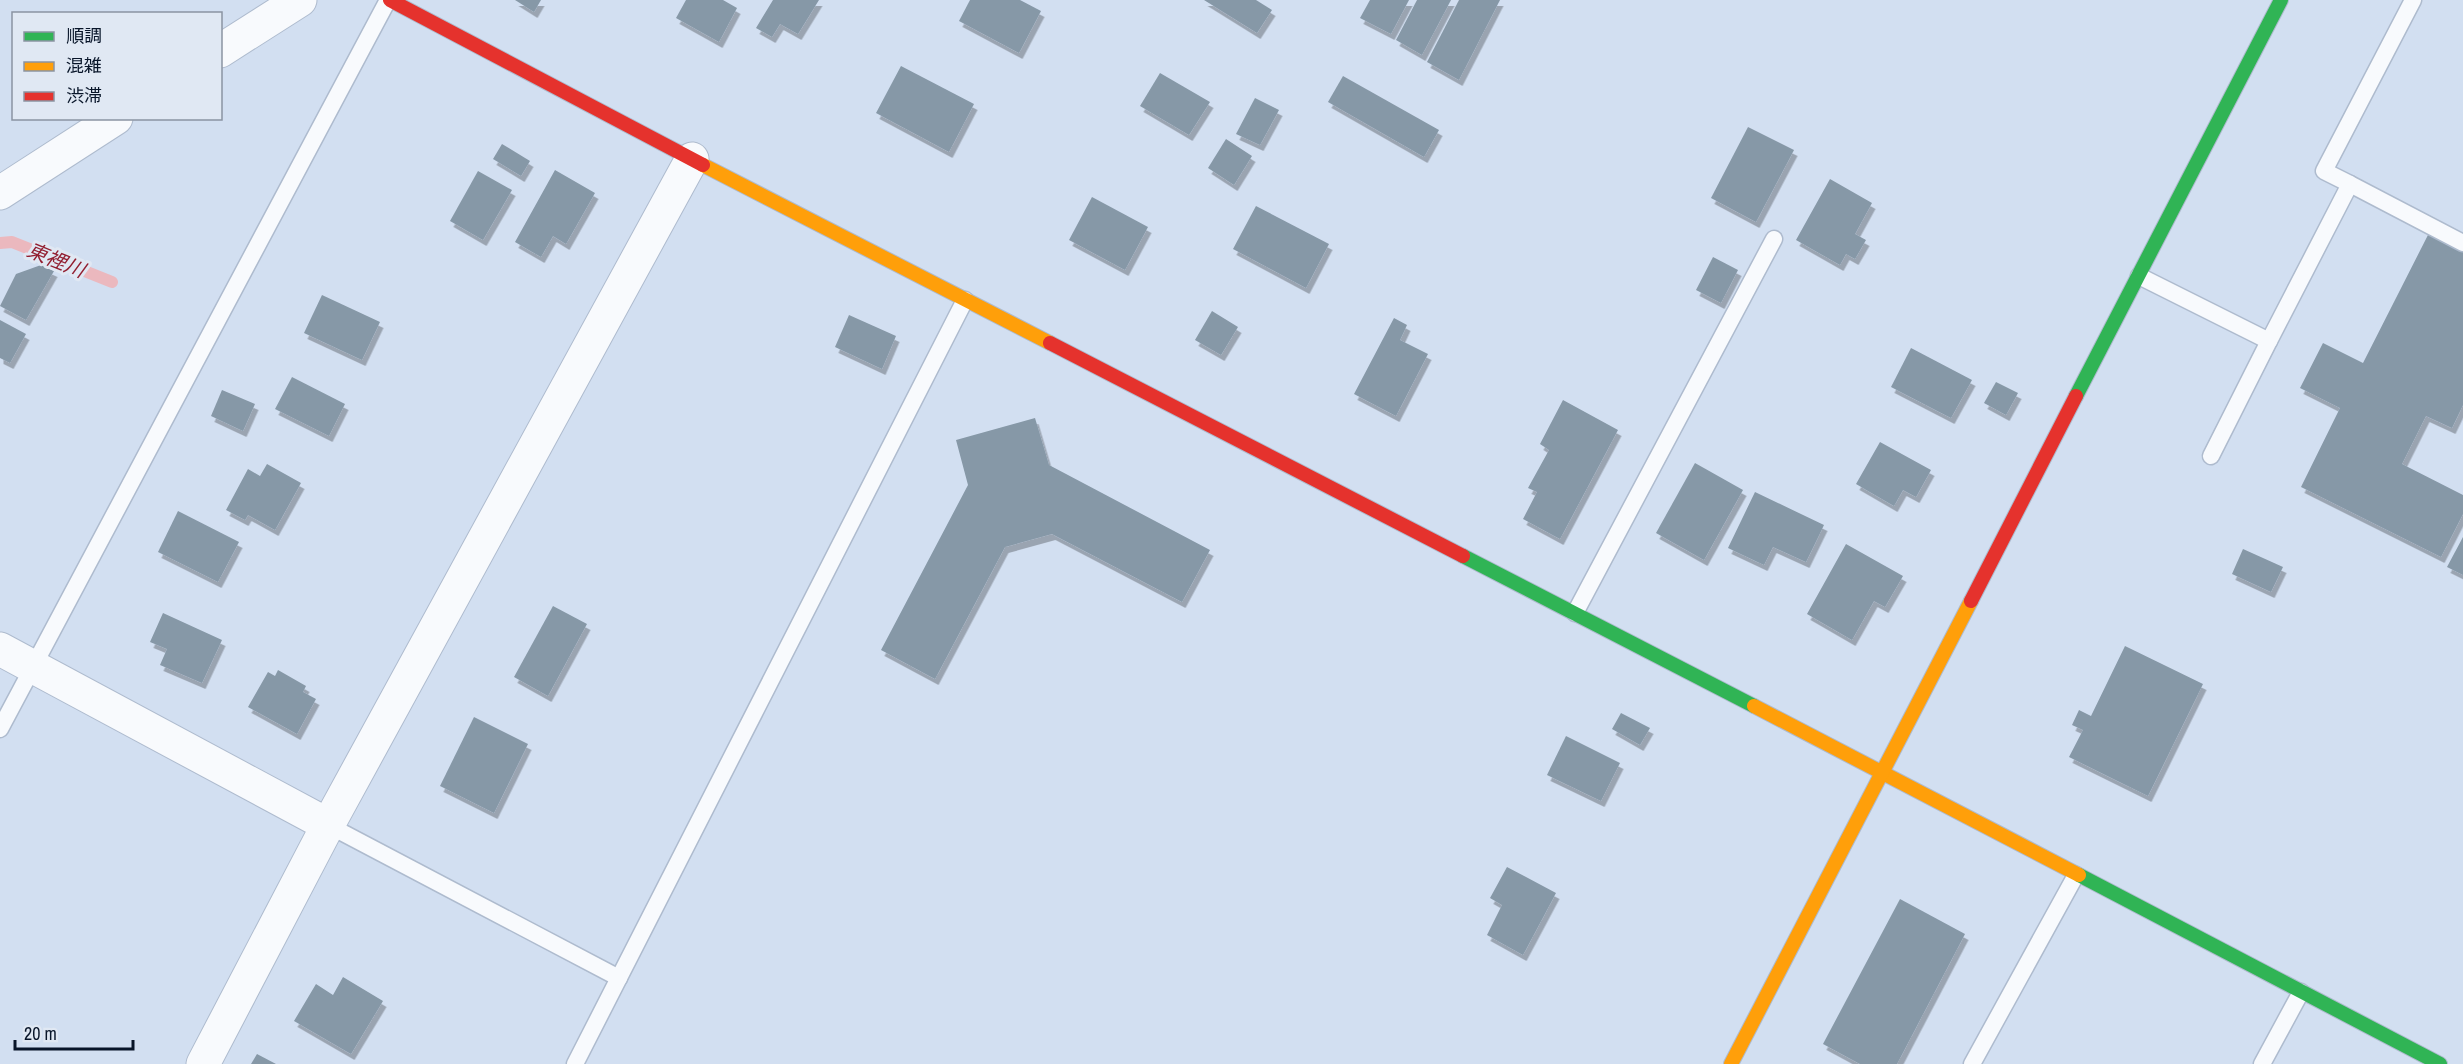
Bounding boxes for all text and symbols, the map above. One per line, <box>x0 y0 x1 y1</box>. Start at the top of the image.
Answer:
legend <box>12 12 222 120</box>
text: 順調 <box>66 23 102 48</box>
text: 混雑 <box>66 53 102 78</box>
text: 渋滞 <box>66 83 102 108</box>
water label: 東裡川 <box>23 236 91 284</box>
scale bar <box>15 1013 134 1051</box>
text: 20 m <box>24 1021 57 1046</box>

